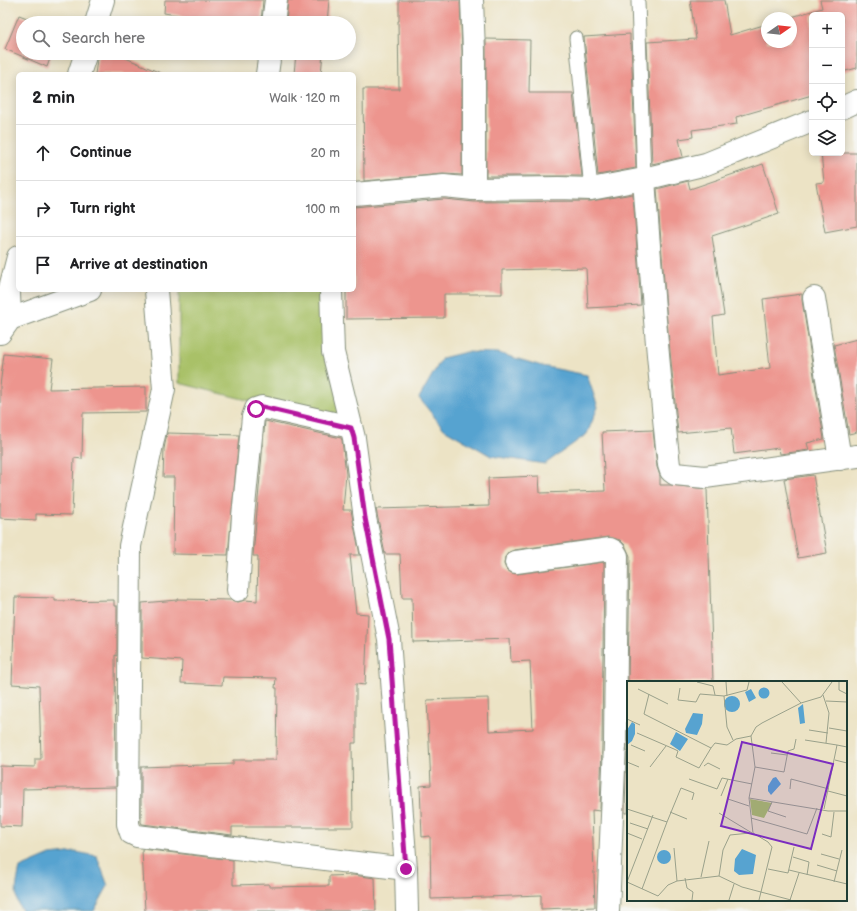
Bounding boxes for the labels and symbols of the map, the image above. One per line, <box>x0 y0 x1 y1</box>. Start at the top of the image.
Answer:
north arrow <box>761 12 797 48</box>
route start <box>247 400 265 418</box>
inset map <box>627 681 847 901</box>
route end <box>397 860 415 878</box>

